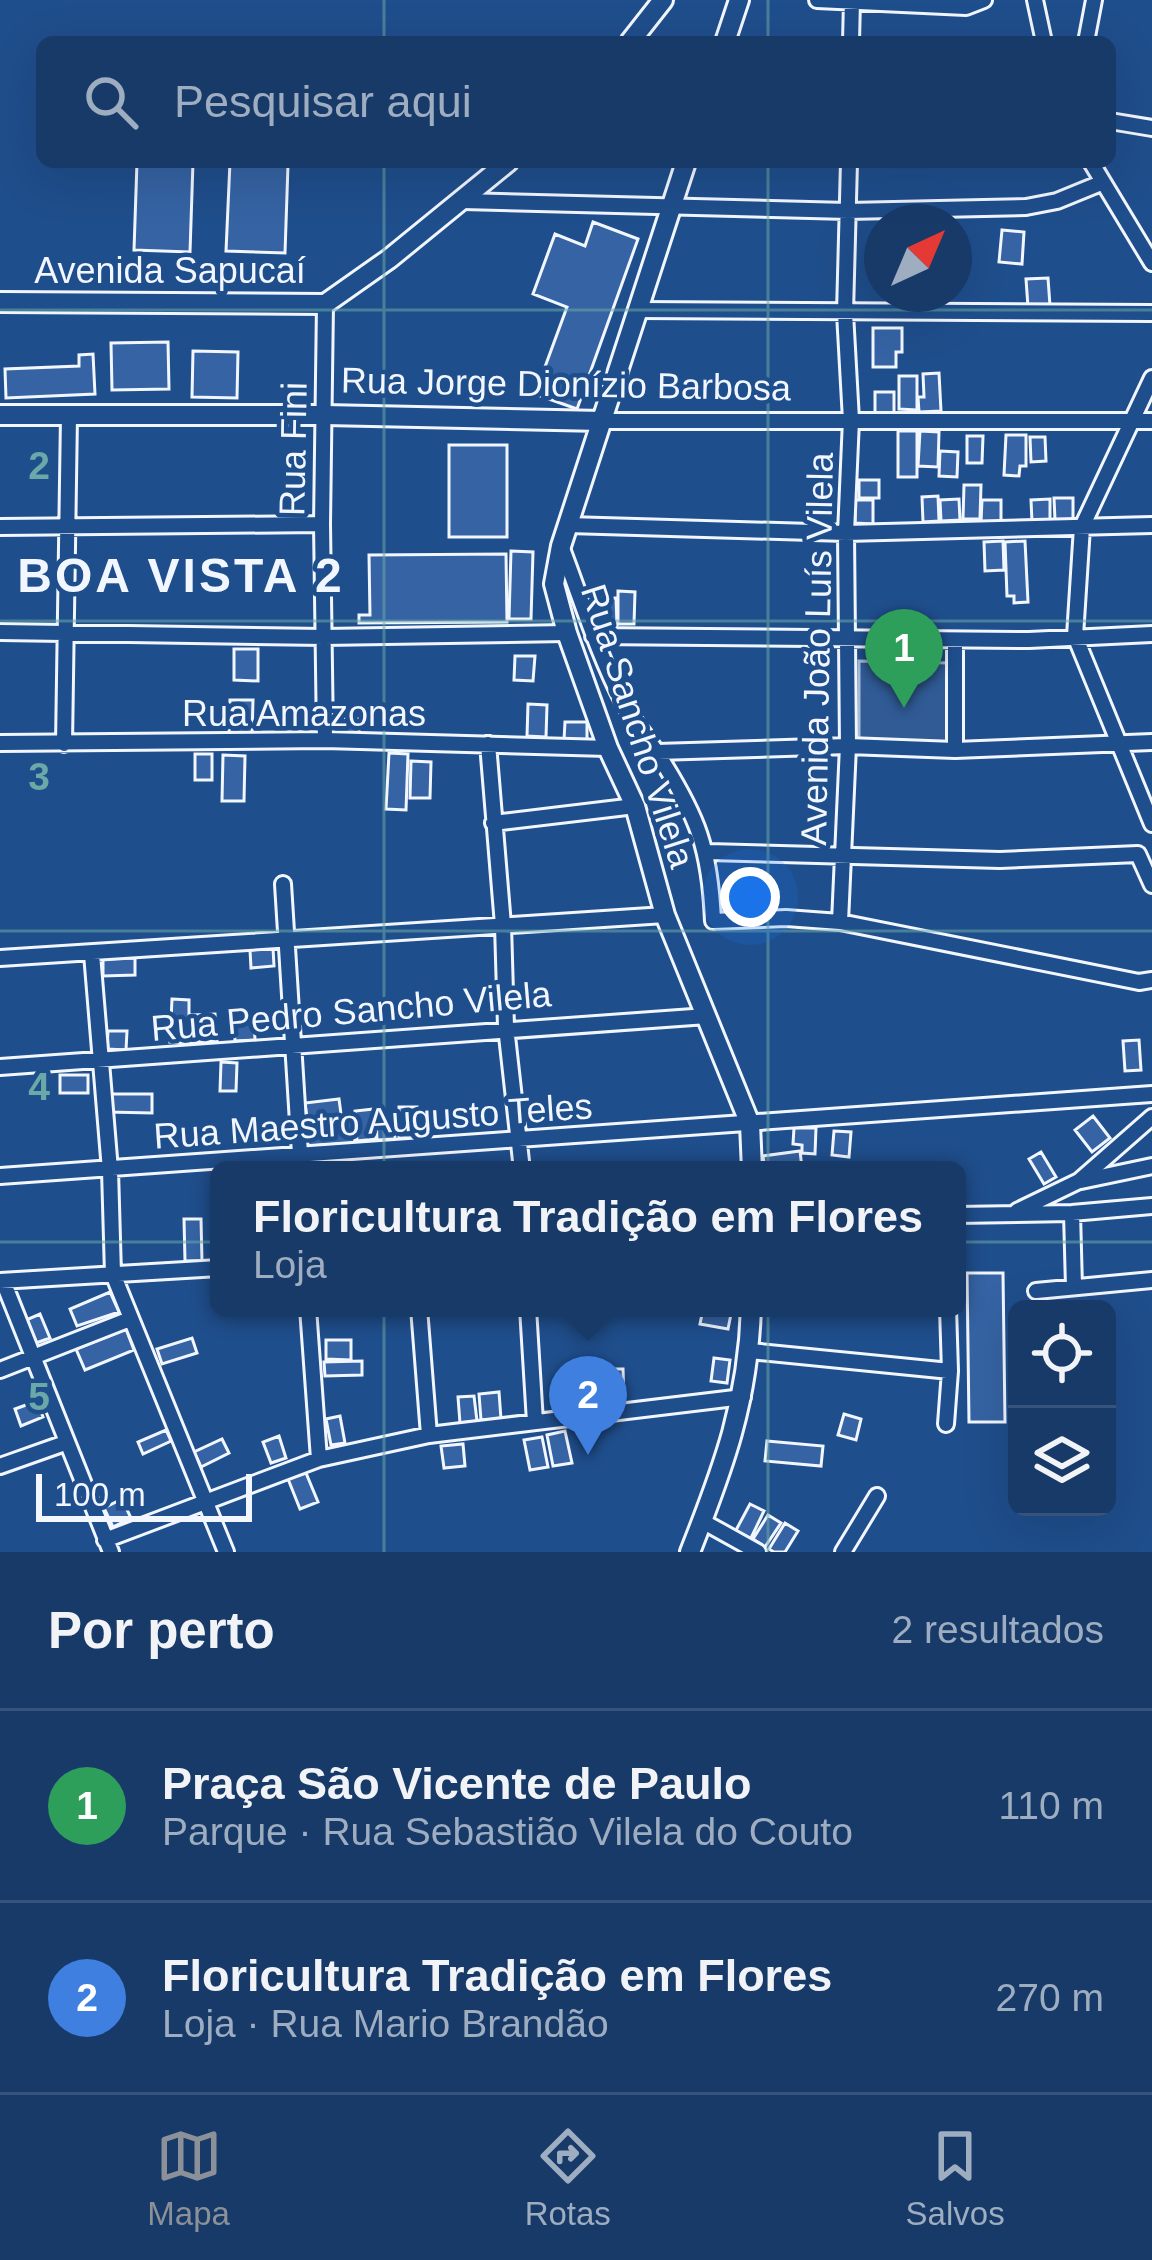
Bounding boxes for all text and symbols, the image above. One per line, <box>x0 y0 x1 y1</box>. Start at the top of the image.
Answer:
search box <box>36 36 1116 168</box>
icon: search <box>78 69 144 135</box>
text: Pesquisar aqui <box>174 76 472 127</box>
north arrow <box>864 204 972 312</box>
street label: Avenida Sapucaí <box>34 250 306 291</box>
street label: Rua Jorge Dionízio Barbosa <box>341 360 792 408</box>
street label: Rua Fini <box>271 382 315 516</box>
text: 2 <box>28 444 50 487</box>
street label: Avenida João Luís Vilela <box>793 451 841 846</box>
district label: BOA VISTA 2 <box>17 549 345 602</box>
street label: Rua Sancho Vilela <box>573 579 703 874</box>
pin: 1 <box>865 609 943 708</box>
street label: Rua Amazonas <box>182 693 426 734</box>
text: 3 <box>28 755 50 798</box>
your location <box>720 867 780 927</box>
street label: Rua Pedro Sancho Vilela <box>149 973 554 1049</box>
text: 4 <box>28 1065 50 1108</box>
street label: Rua Maestro Augusto Teles <box>152 1085 594 1157</box>
popup <box>210 1161 966 1317</box>
text: Floricultura Tradição em Flores <box>253 1191 923 1242</box>
text: Loja <box>253 1243 327 1286</box>
map controls <box>1008 1300 1116 1516</box>
button: locate <box>1008 1300 1116 1408</box>
pin: 2 <box>549 1356 627 1455</box>
text: 5 <box>28 1375 50 1418</box>
button: layers <box>1008 1408 1116 1516</box>
scale bar <box>36 1468 252 1521</box>
text: 100 m <box>54 1476 146 1513</box>
text: Por perto <box>48 1602 275 1659</box>
text: 2 resultados <box>892 1608 1104 1651</box>
text: Praça São Vicente de Paulo <box>162 1758 751 1809</box>
text: 1 <box>76 1784 98 1827</box>
text: 110 m <box>999 1784 1104 1827</box>
text: Parque · Rua Sebastião Vilela do Couto <box>162 1810 853 1853</box>
text: Floricultura Tradição em Flores <box>162 1950 832 2001</box>
text: 2 <box>76 1976 98 2019</box>
text: 270 m <box>996 1976 1104 2019</box>
text: Loja · Rua Mario Brandão <box>162 2002 609 2045</box>
tab: Mapa <box>147 2123 230 2233</box>
tab: Rotas <box>525 2123 611 2233</box>
tab: Salvos <box>906 2123 1005 2233</box>

